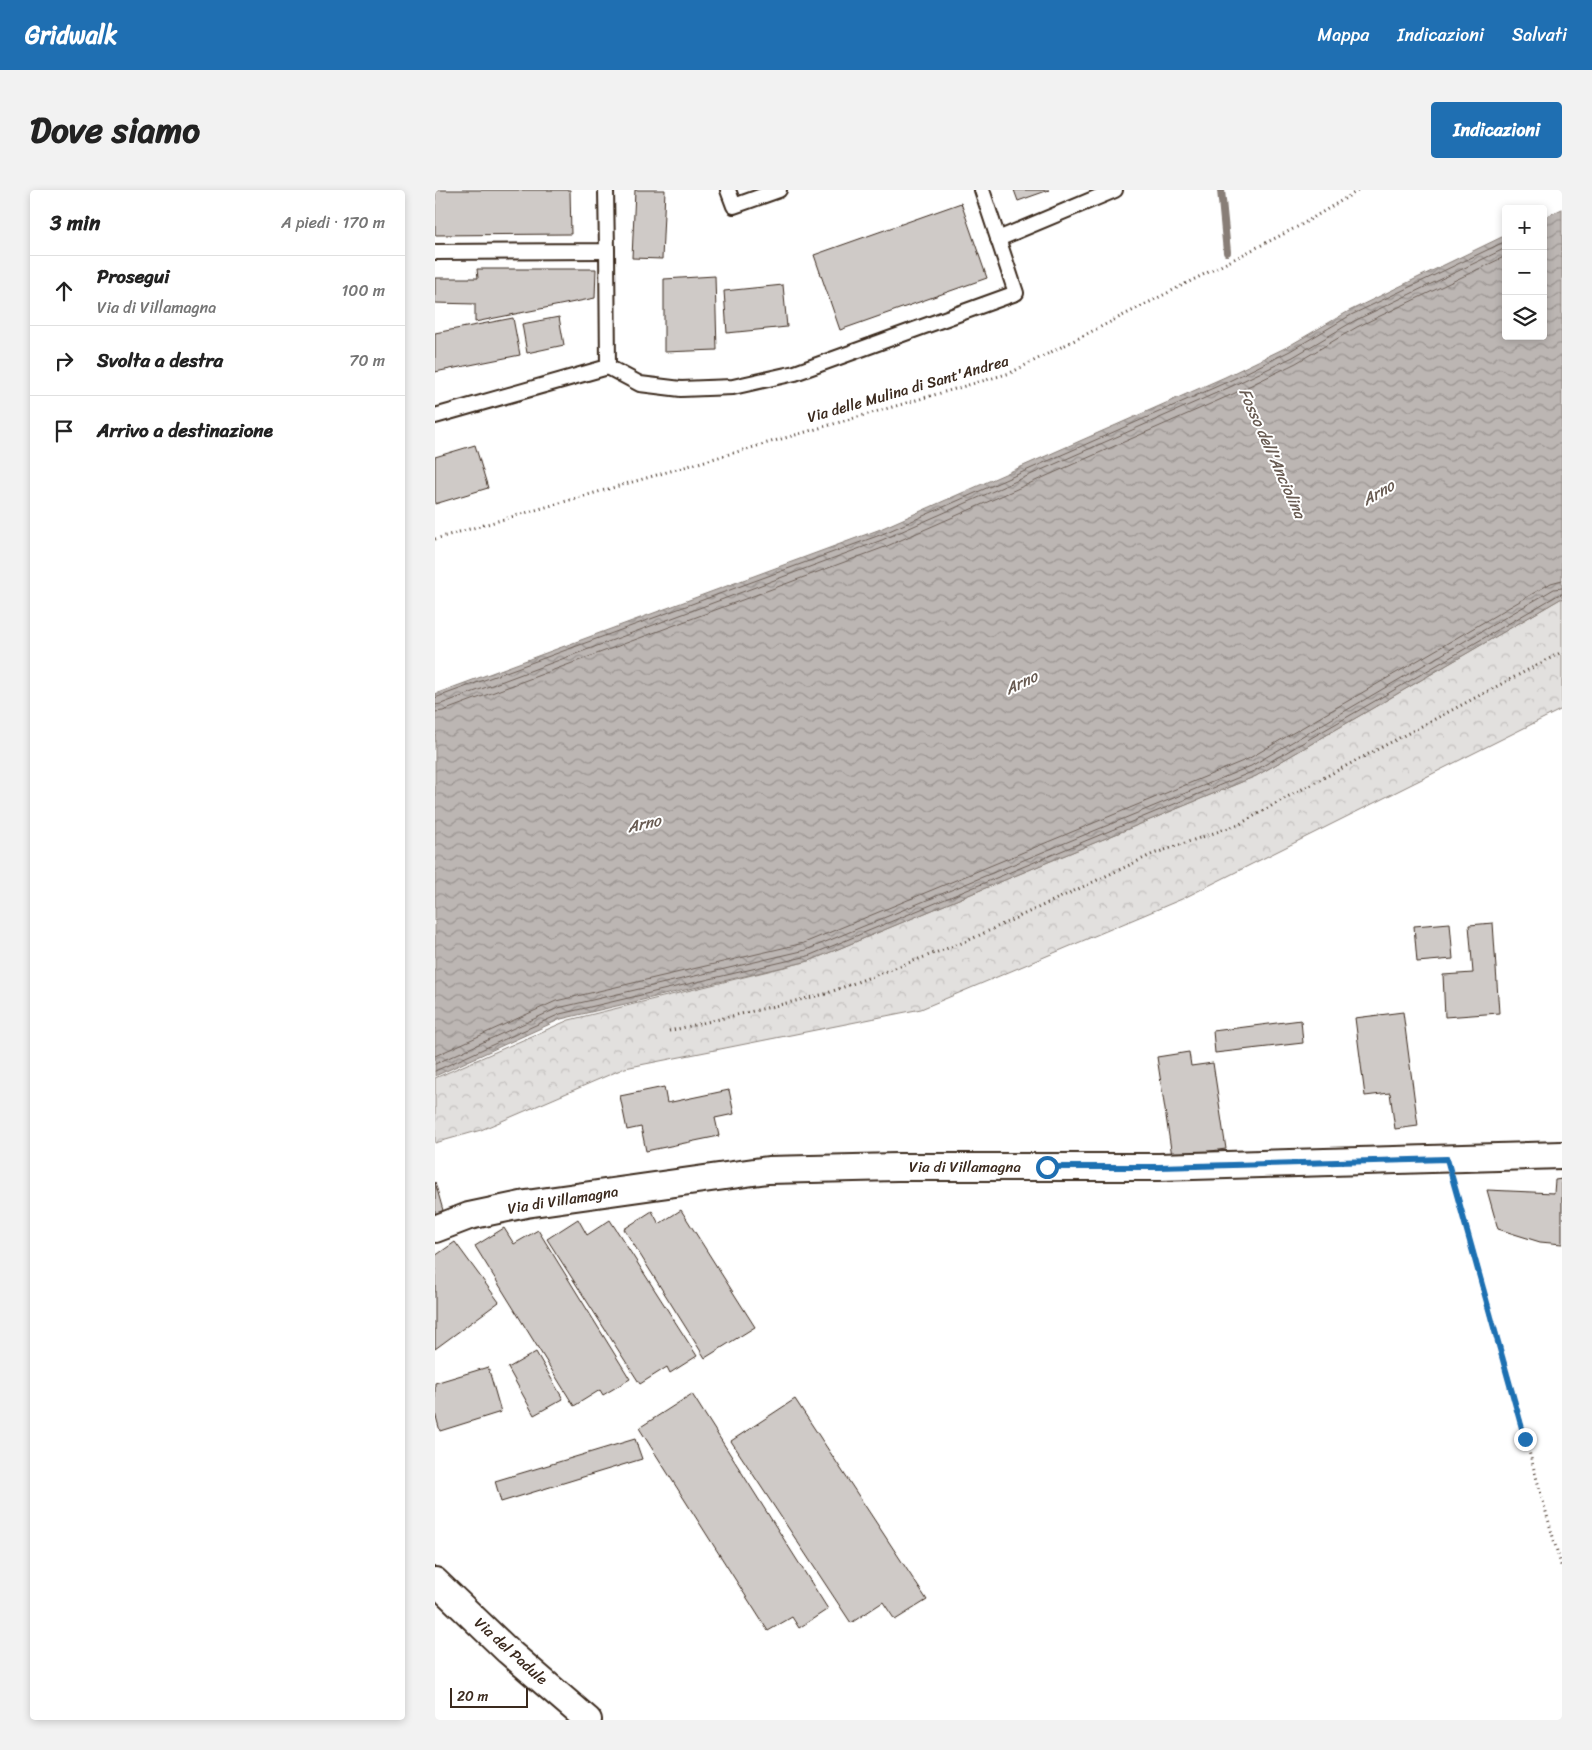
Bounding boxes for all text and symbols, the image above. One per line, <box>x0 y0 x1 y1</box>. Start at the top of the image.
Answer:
text: Gridwalk <box>25 14 117 56</box>
text: Mappa <box>1317 19 1369 51</box>
text: Indicazioni <box>1397 19 1484 51</box>
text: Salvati <box>1512 19 1567 51</box>
text: Dove siamo <box>30 99 200 161</box>
button: Indicazioni <box>1431 102 1562 158</box>
text: 3 min <box>50 204 100 242</box>
map controls <box>1502 205 1547 340</box>
button: + <box>1502 205 1547 250</box>
text: A piedi · 170 m <box>281 208 385 237</box>
button: − <box>1502 250 1547 295</box>
text: Prosegui <box>97 260 170 293</box>
text: 100 m <box>341 276 385 305</box>
icon: ahead <box>50 277 78 305</box>
text: Via di Villamagna <box>97 293 216 322</box>
button: layers <box>1502 295 1547 340</box>
text: Svolta a destra <box>97 344 223 377</box>
text: 70 m <box>349 346 385 375</box>
icon: right <box>50 347 78 375</box>
street label: Via delle Mulina di Sant'Andrea <box>804 348 1012 430</box>
water label: Fosso dell'Anciolina <box>1231 383 1315 525</box>
text: Arrivo a destinazione <box>97 414 273 447</box>
icon: arrive <box>50 417 78 445</box>
water label: Arno <box>1355 470 1402 514</box>
water label: Arno <box>999 661 1044 703</box>
water label: Arno <box>624 805 665 841</box>
street label: Via di Villamagna <box>909 1154 1021 1180</box>
route start <box>1036 1156 1059 1179</box>
street label: Via di Villamagna <box>506 1178 621 1222</box>
route end <box>1514 1428 1537 1451</box>
street label: Via del Padule <box>468 1611 554 1691</box>
text: 20 m <box>457 1684 488 1709</box>
scale bar <box>450 1685 527 1708</box>

